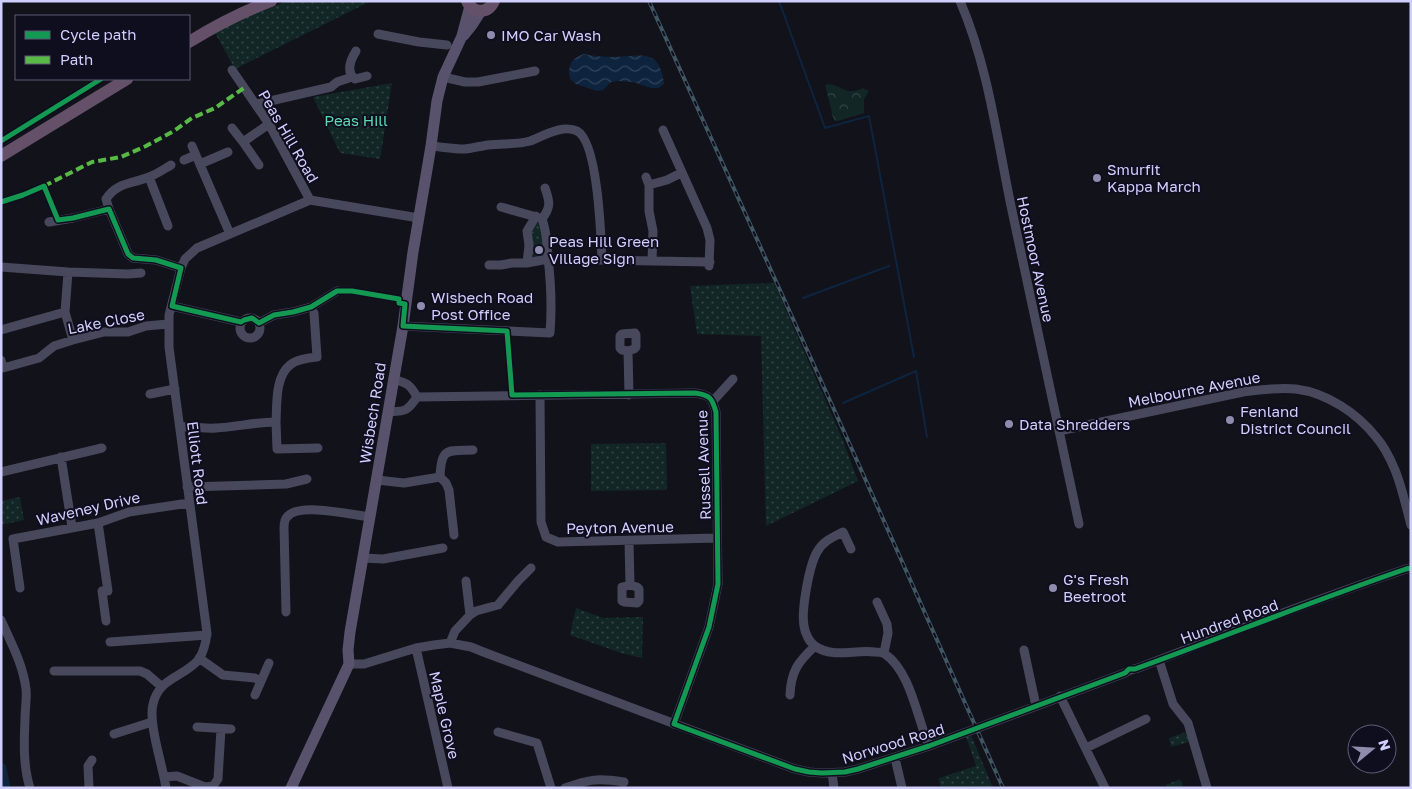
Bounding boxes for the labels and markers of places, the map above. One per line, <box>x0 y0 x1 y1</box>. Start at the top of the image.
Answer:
place label: IMO Car Wash <box>501 26 601 44</box>
marker: IMO Car Wash <box>485 29 497 41</box>
place label: Smurfit Kappa March <box>1107 160 1201 195</box>
marker: Smurfit Kappa March <box>1091 172 1103 184</box>
place label: Peas Hill Green Village Sign <box>549 232 659 267</box>
marker: Peas Hill Green Village Sign <box>533 244 545 256</box>
place label: Wisbech Road Post Office <box>431 288 533 323</box>
marker: Wisbech Road Post Office <box>415 300 427 312</box>
place label: Fenland District Council <box>1240 402 1351 437</box>
marker: Fenland District Council <box>1224 414 1236 426</box>
place label: Data Shredders <box>1019 415 1130 433</box>
marker: Data Shredders <box>1003 418 1015 430</box>
place label: G's Fresh Beetroot <box>1063 570 1129 605</box>
marker: G's Fresh Beetroot <box>1047 582 1059 594</box>

